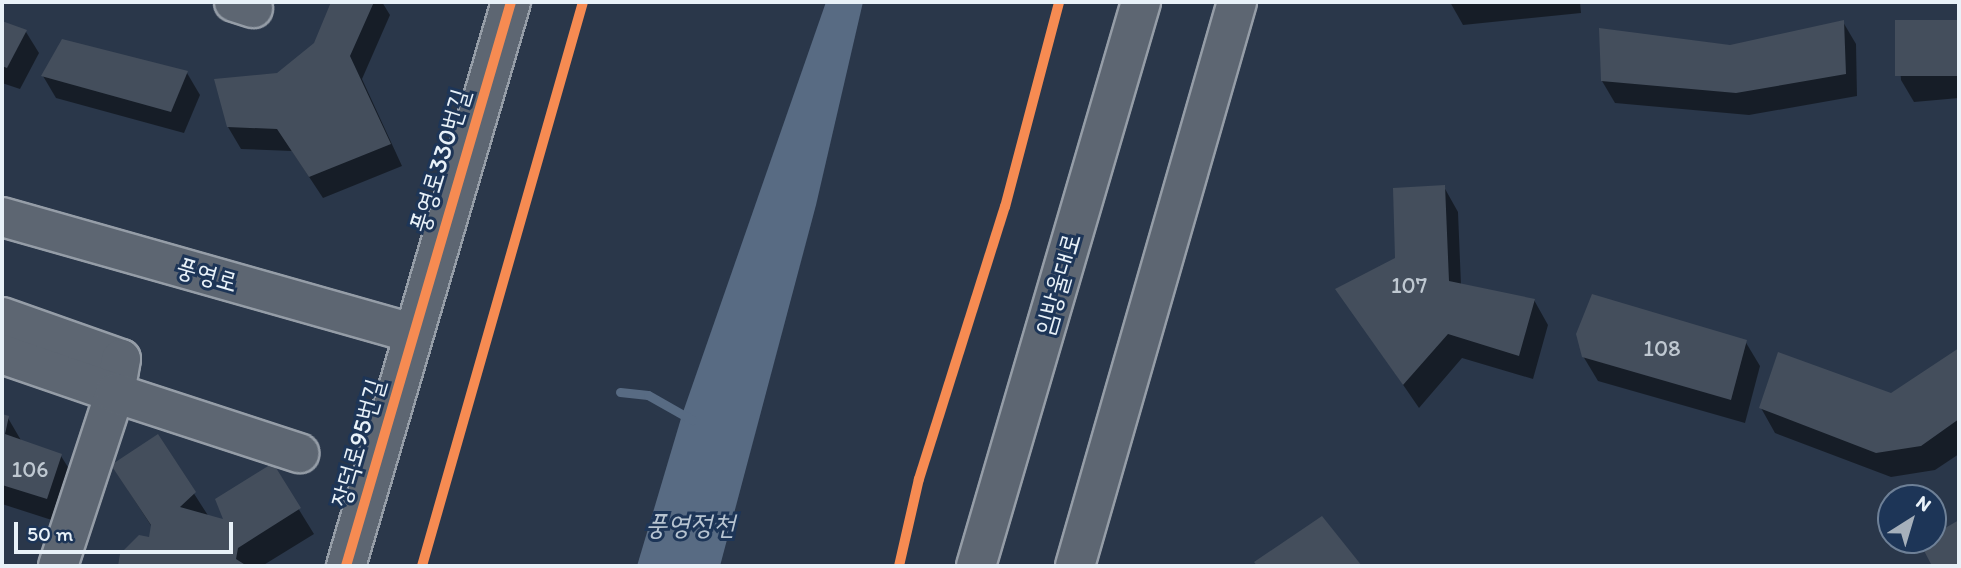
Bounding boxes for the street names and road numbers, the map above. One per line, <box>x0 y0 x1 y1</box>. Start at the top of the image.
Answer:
street label: 풍영로330번길 <box>403 85 477 237</box>
street label: 임방울대로 <box>1029 229 1087 339</box>
street label: 풍영로 <box>173 251 241 299</box>
street label: 장덕로95번길 <box>325 375 391 511</box>

